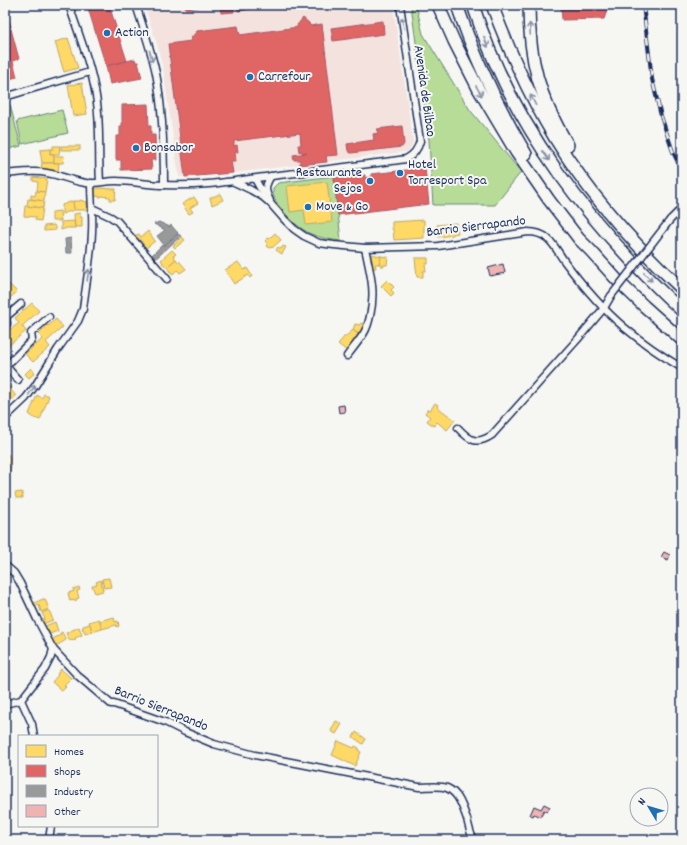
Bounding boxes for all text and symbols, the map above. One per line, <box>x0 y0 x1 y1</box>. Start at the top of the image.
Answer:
one-way arrow <box>398 17 406 30</box>
place label: Action <box>115 23 149 43</box>
one-way arrow <box>526 23 533 36</box>
marker: Action <box>102 28 112 38</box>
one-way arrow <box>482 35 490 47</box>
street label: Avenida de Bilbao <box>408 44 440 138</box>
one-way arrow <box>148 49 155 62</box>
place label: Carrefour <box>258 67 311 87</box>
marker: Carrefour <box>245 72 255 82</box>
one-way arrow <box>476 85 484 97</box>
one-way arrow <box>529 94 536 106</box>
place label: Bonsabor <box>144 138 194 158</box>
marker: Bonsabor <box>131 143 141 153</box>
one-way arrow <box>542 151 551 162</box>
place label: Hotel Torresport Spa <box>408 155 487 191</box>
place label: Restaurante Sejos <box>296 163 362 199</box>
marker: Hotel Torresport Spa <box>395 168 405 178</box>
marker: Restaurante Sejos <box>365 176 375 186</box>
place label: Move & Go <box>316 197 368 217</box>
marker: Move & Go <box>303 202 313 212</box>
street label: Barrio Sierrapando <box>425 211 527 243</box>
one-way arrow <box>84 269 92 282</box>
one-way arrow <box>643 272 652 282</box>
one-way arrow <box>28 384 36 395</box>
street label: Barrio Sierrapando <box>111 681 211 737</box>
legend <box>18 735 158 827</box>
text: Homes <box>54 744 84 761</box>
text: Shops <box>54 764 81 781</box>
text: Industry <box>54 784 94 801</box>
north arrow <box>629 787 669 827</box>
text: N <box>635 795 651 809</box>
text: Other <box>54 804 81 821</box>

